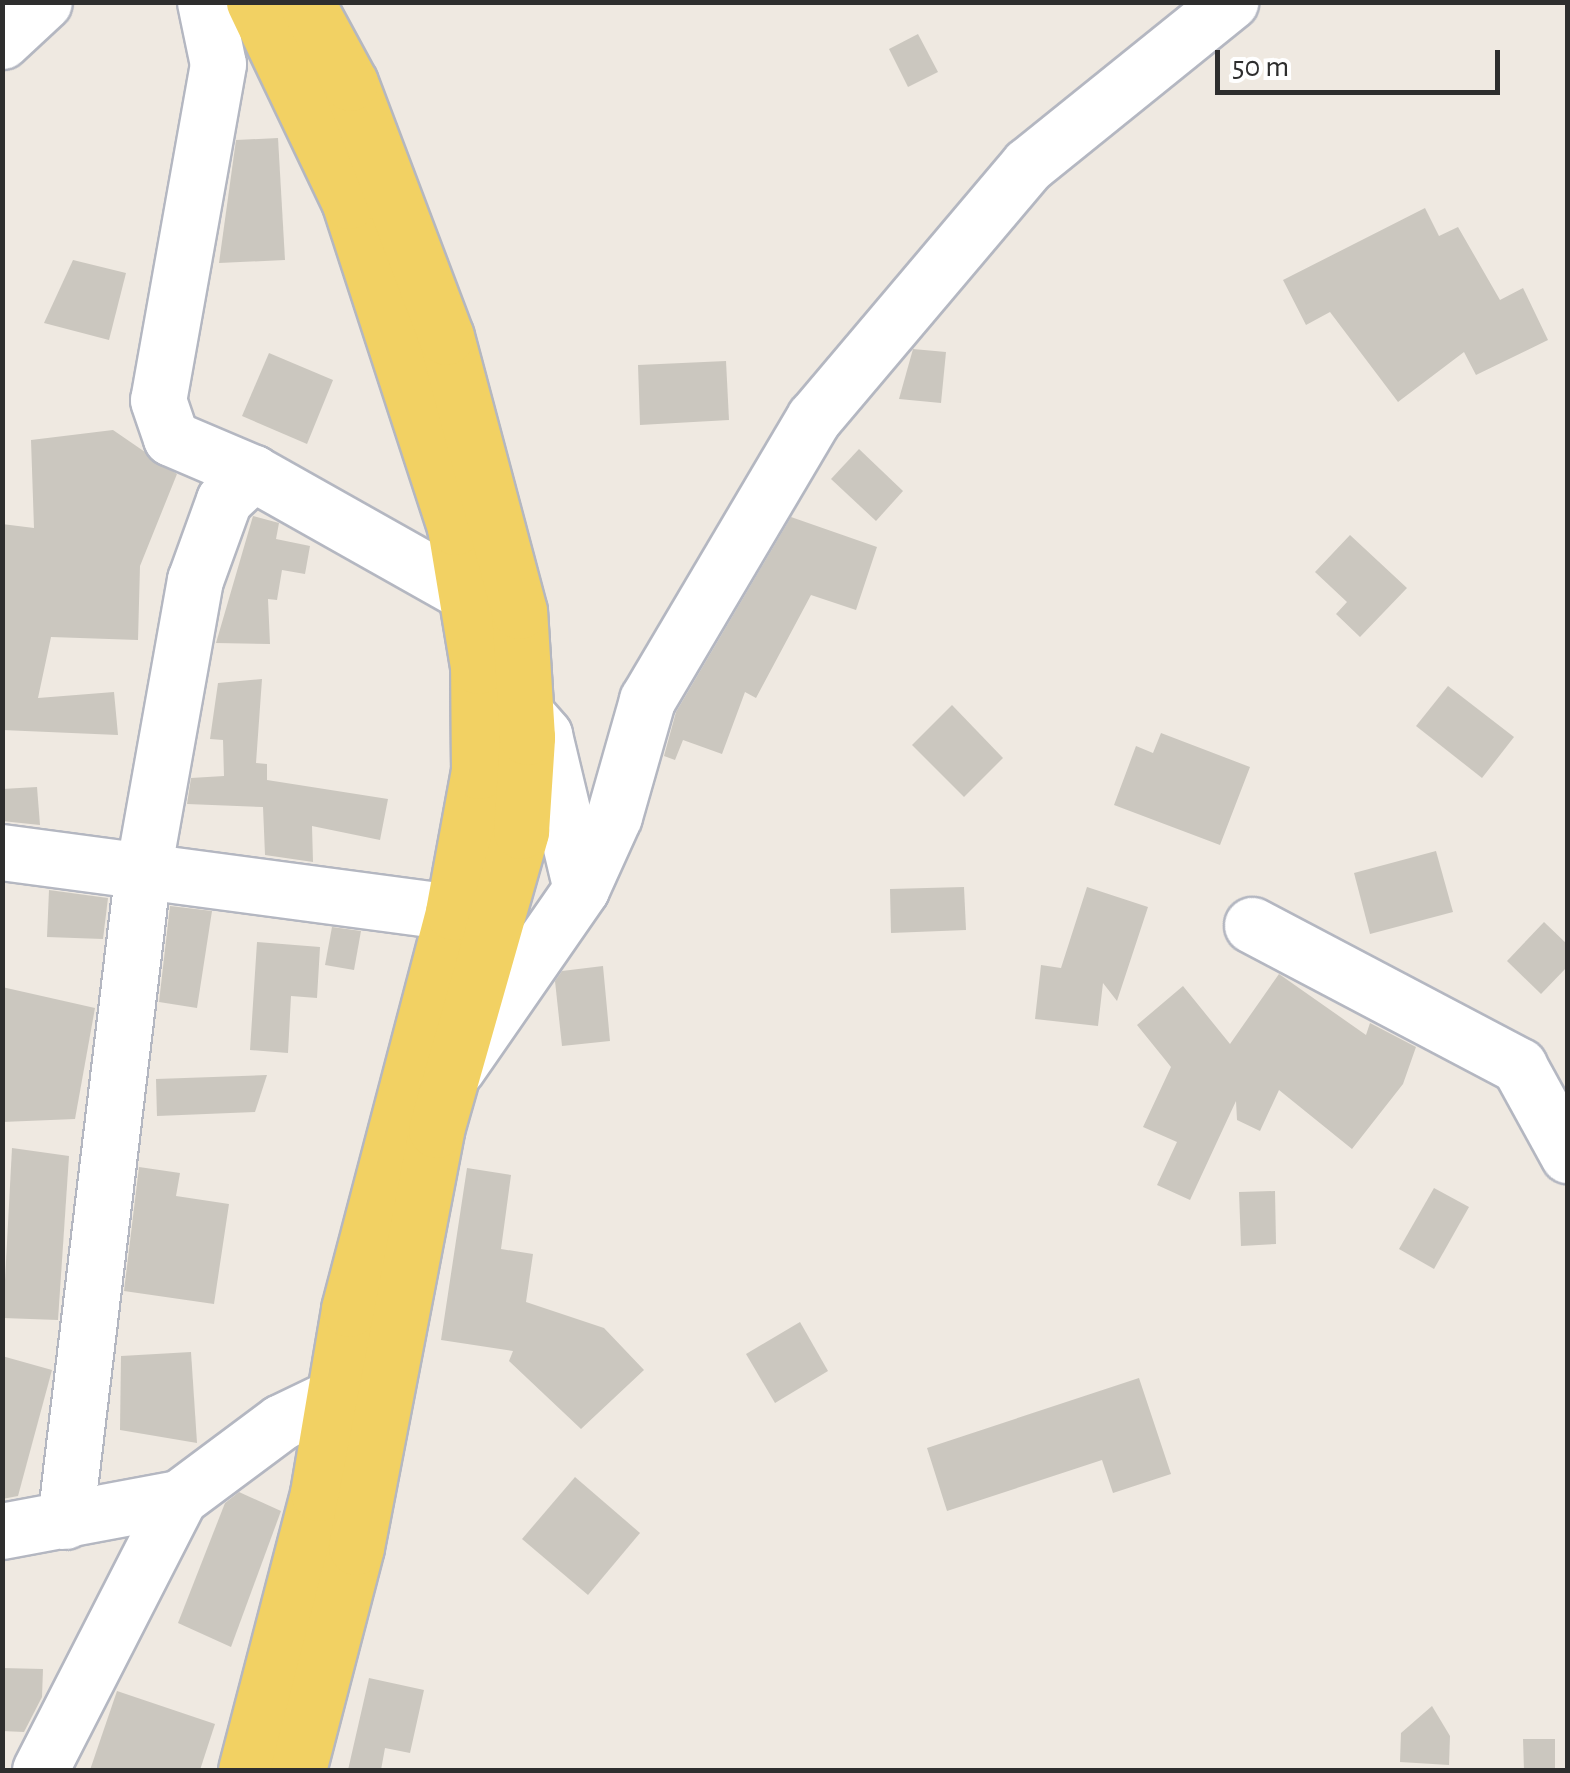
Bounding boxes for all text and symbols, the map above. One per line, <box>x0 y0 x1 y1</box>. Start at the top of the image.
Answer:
scale bar <box>1220 30 1505 92</box>
text: 50 m <box>1232 52 1289 82</box>

